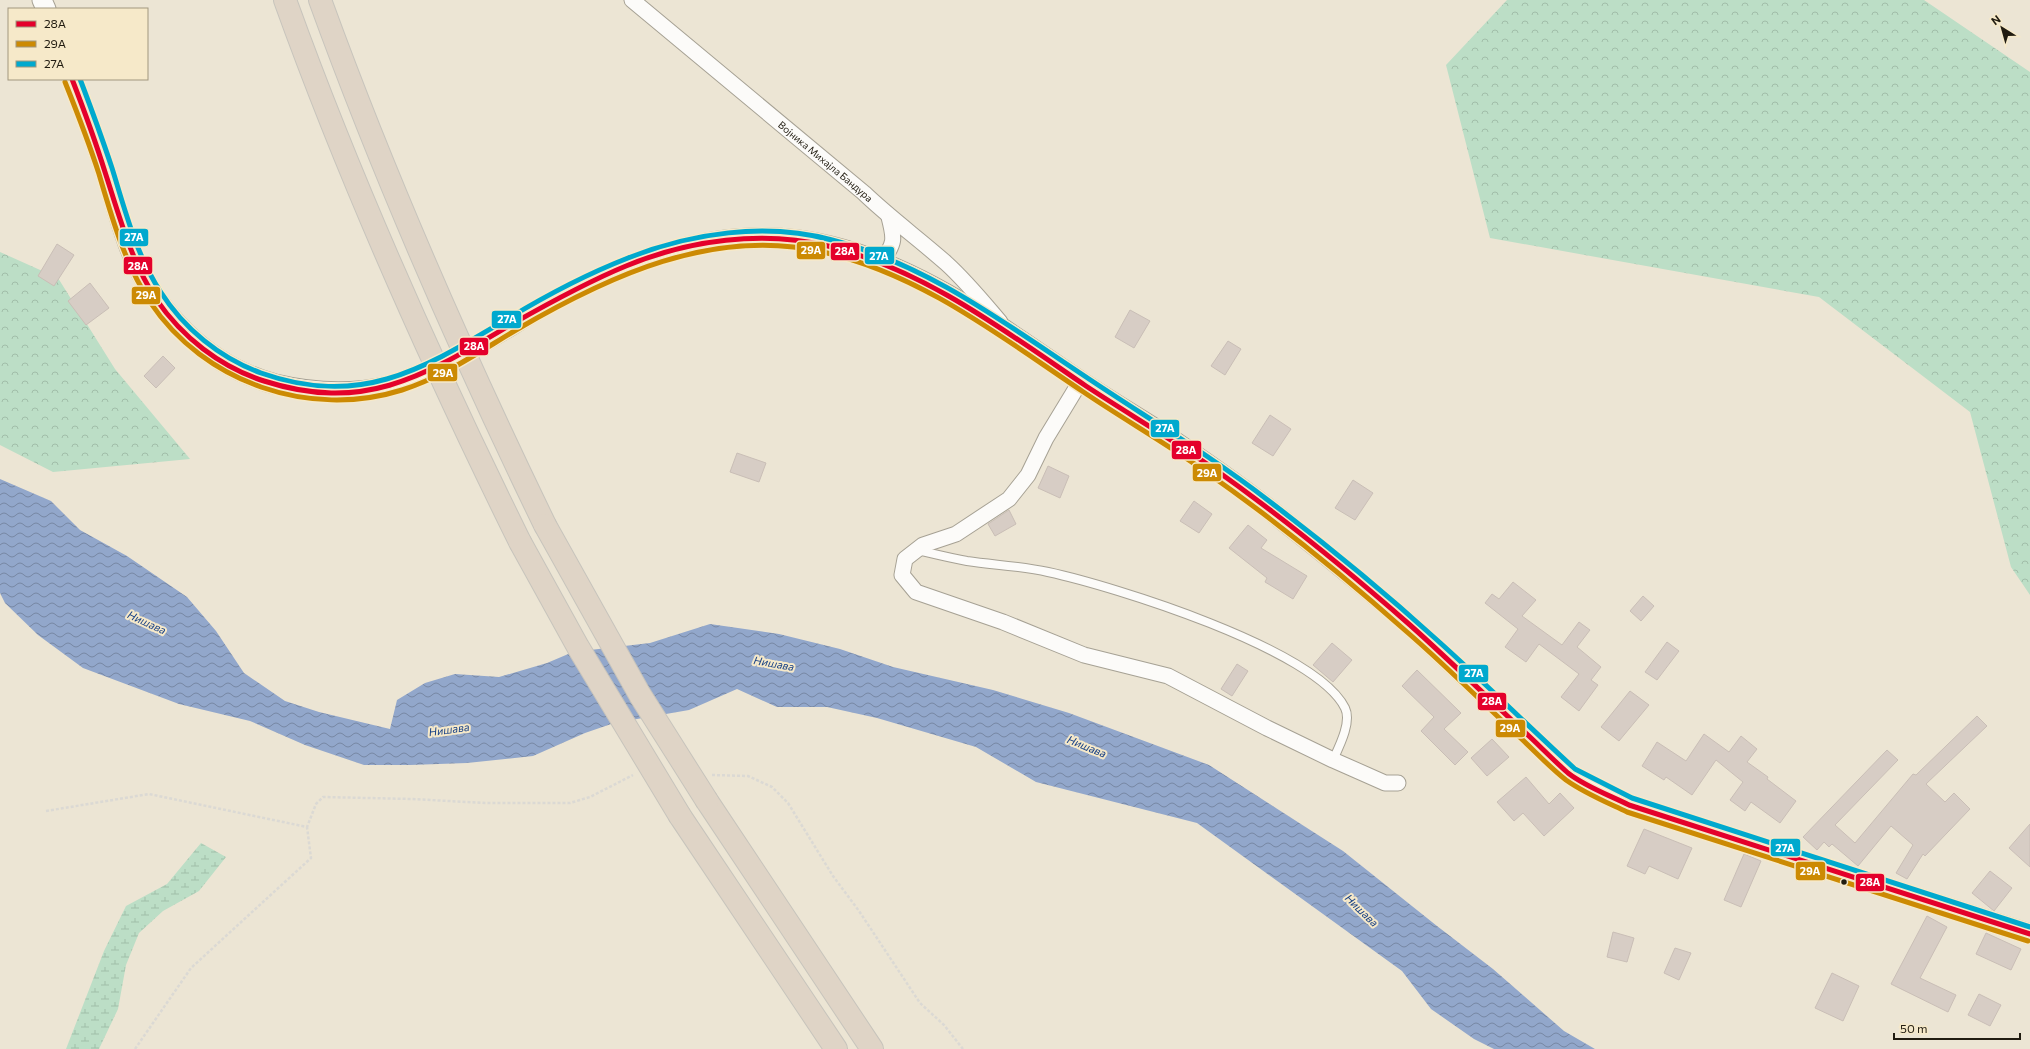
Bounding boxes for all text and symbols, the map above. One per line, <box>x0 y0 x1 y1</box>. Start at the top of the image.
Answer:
legend <box>8 8 148 80</box>
north arrow <box>1982 8 2022 48</box>
text: N <box>1988 12 2003 27</box>
text: 28А <box>44 16 66 30</box>
text: 29А <box>44 36 66 50</box>
text: 27А <box>44 56 64 70</box>
street label: Војника Михајла Бандура <box>776 118 875 204</box>
line badge: 27А <box>119 228 149 247</box>
text: 27А <box>124 230 144 243</box>
line badge: 29А <box>796 241 826 260</box>
line badge: 28А <box>830 242 860 261</box>
text: 29А <box>801 243 821 256</box>
text: 28А <box>835 244 855 257</box>
line badge: 27А <box>864 246 895 265</box>
text: 27А <box>869 249 889 262</box>
line badge: 28А <box>123 256 153 275</box>
text: 28А <box>128 259 148 272</box>
line badge: 29А <box>131 286 161 305</box>
text: 29А <box>136 288 156 301</box>
line badge: 27А <box>491 310 522 329</box>
text: 27А <box>497 312 517 325</box>
line badge: 28А <box>459 337 489 356</box>
text: 28А <box>464 339 484 352</box>
line badge: 29А <box>427 363 458 382</box>
text: 29А <box>433 366 453 379</box>
line badge: 27А <box>1150 419 1180 438</box>
text: 27А <box>1155 421 1175 434</box>
line badge: 28А <box>1171 440 1202 460</box>
text: 28А <box>1176 443 1196 456</box>
line badge: 29А <box>1192 463 1222 482</box>
text: 29А <box>1197 466 1217 479</box>
water label: Нишава <box>126 607 169 637</box>
water label: Нишава <box>753 653 796 673</box>
line badge: 27А <box>1458 664 1489 683</box>
text: 27А <box>1464 666 1484 679</box>
line badge: 28А <box>1477 692 1507 711</box>
text: 28А <box>1482 694 1502 707</box>
line badge: 29А <box>1495 719 1526 738</box>
water label: Нишава <box>428 720 470 738</box>
text: 29А <box>1500 721 1520 734</box>
water label: Нишава <box>1066 732 1109 760</box>
line badge: 27А <box>1770 838 1801 857</box>
text: 27А <box>1775 841 1795 854</box>
line badge: 29А <box>1795 861 1826 881</box>
text: 29А <box>1800 864 1820 877</box>
line badge: 28А <box>1855 873 1885 892</box>
text: 28А <box>1860 875 1880 888</box>
unlabelled marker <box>1839 877 1849 887</box>
water label: Нишава <box>1343 891 1381 929</box>
scale bar <box>1894 1015 2020 1041</box>
text: 50 m <box>1900 1021 1928 1035</box>

